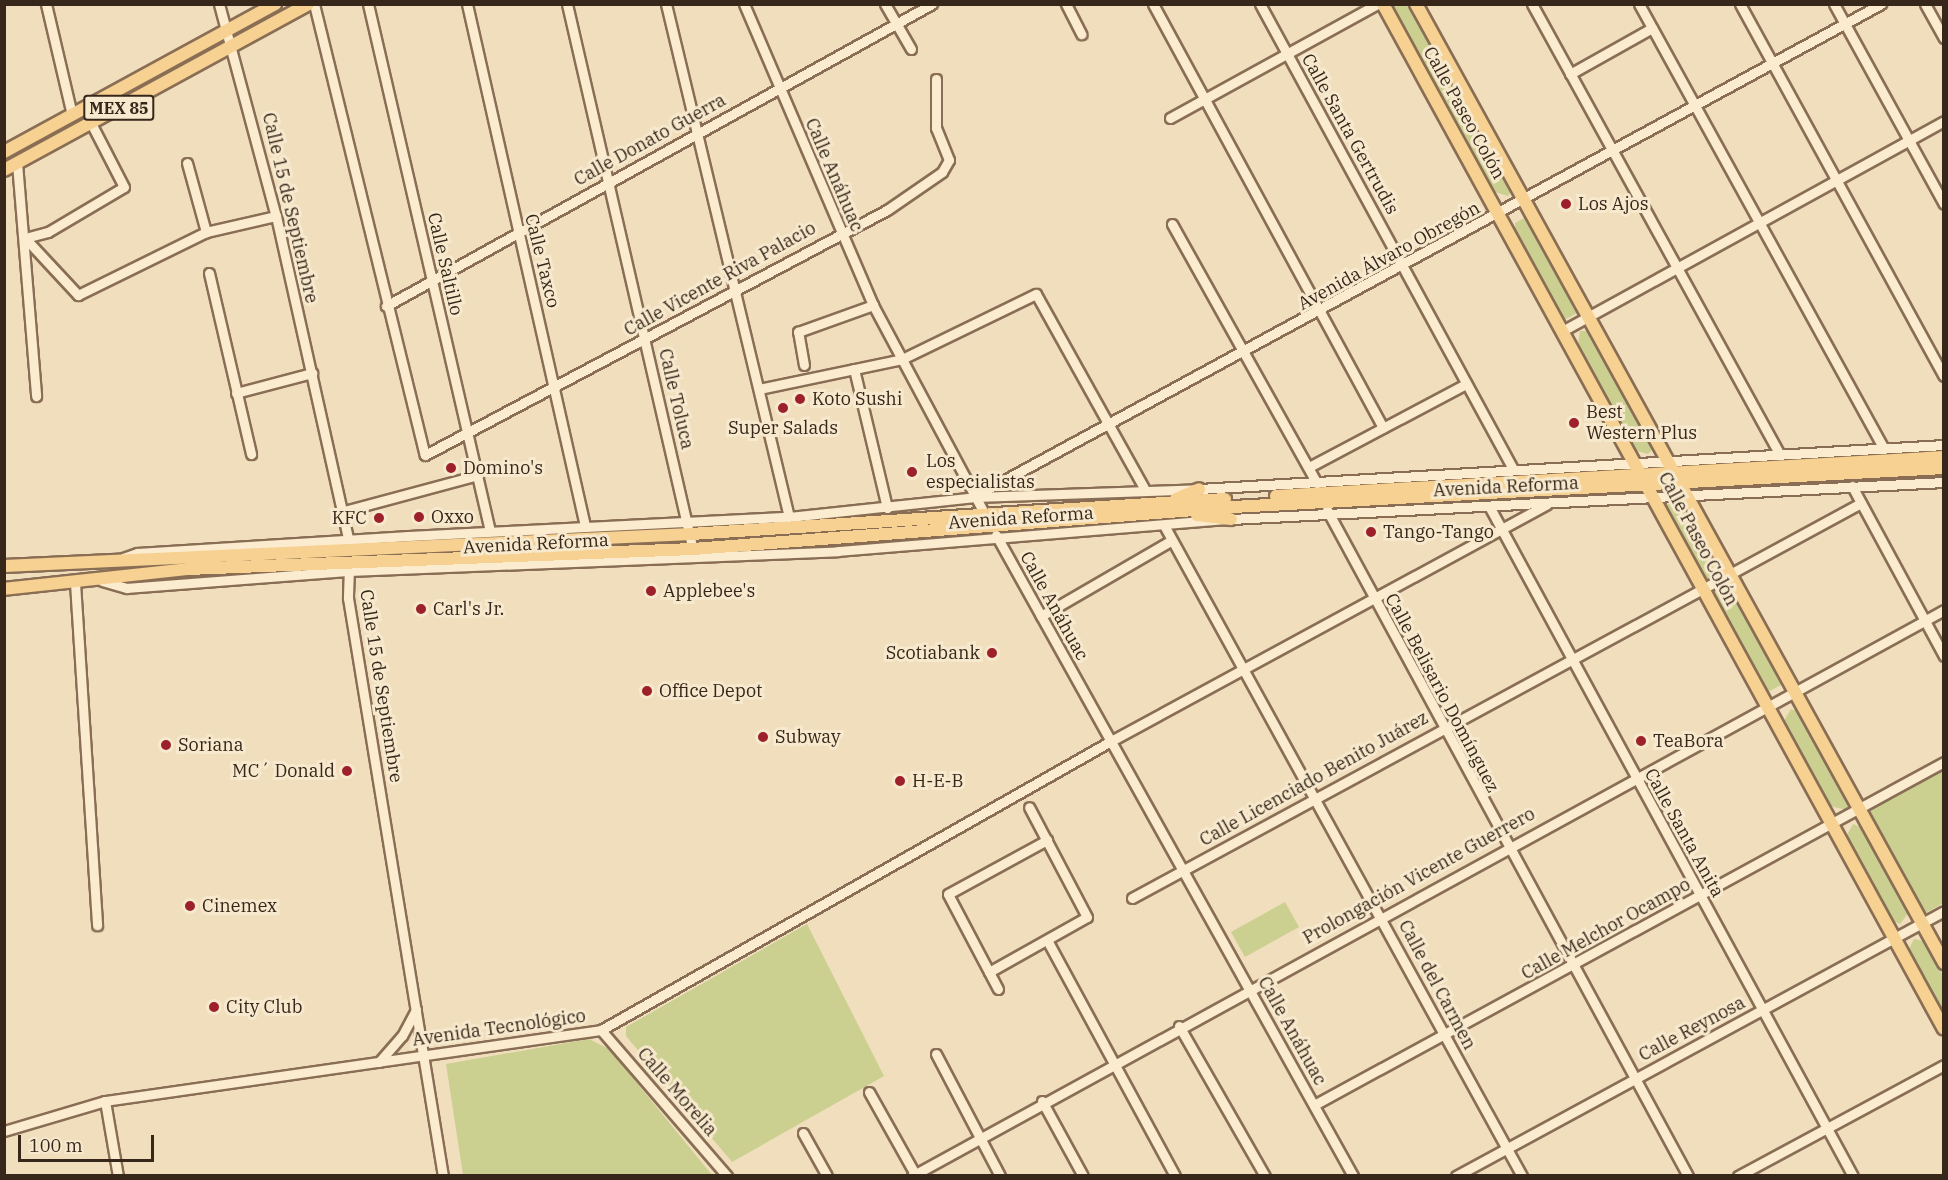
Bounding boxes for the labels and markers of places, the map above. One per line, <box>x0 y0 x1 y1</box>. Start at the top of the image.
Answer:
place label: Los Ajos <box>1578 193 1649 215</box>
marker: Los Ajos <box>1559 197 1573 211</box>
place label: Koto Sushi <box>812 388 903 410</box>
marker: Koto Sushi <box>793 392 807 406</box>
marker: Super Salads <box>776 401 790 415</box>
place label: Best Western Plus <box>1586 402 1697 444</box>
marker: Best Western Plus <box>1567 416 1581 430</box>
place label: Super Salads <box>728 417 838 439</box>
place label: Los especialistas <box>926 451 1035 494</box>
place label: Domino's <box>463 457 543 479</box>
marker: Domino's <box>444 461 458 475</box>
marker: Los especialistas <box>903 463 921 481</box>
place label: Oxxo <box>431 506 474 528</box>
place label: KFC <box>332 507 367 529</box>
marker: Oxxo <box>412 510 426 524</box>
marker: KFC <box>372 511 386 525</box>
place label: Tango-Tango <box>1383 521 1494 543</box>
marker: Tango-Tango <box>1364 525 1378 539</box>
place label: Applebee's <box>663 580 755 602</box>
marker: Applebee's <box>644 584 658 598</box>
place label: Carl's Jr. <box>433 598 504 620</box>
marker: Carl's Jr. <box>414 602 428 616</box>
place label: Scotiabank <box>886 642 980 664</box>
marker: Scotiabank <box>985 646 999 660</box>
place label: Office Depot <box>659 680 762 702</box>
marker: Office Depot <box>640 684 654 698</box>
place label: Subway <box>775 726 841 748</box>
marker: Subway <box>756 730 770 744</box>
place label: TeaBora <box>1653 730 1724 752</box>
place label: Soriana <box>178 734 244 756</box>
marker: TeaBora <box>1634 734 1648 748</box>
marker: Soriana <box>159 738 173 752</box>
place label: MC´ Donald <box>232 760 335 782</box>
marker: MC´ Donald <box>340 764 354 778</box>
place label: H-E-B <box>912 770 964 792</box>
marker: H-E-B <box>893 774 907 788</box>
place label: Cinemex <box>202 895 277 917</box>
marker: Cinemex <box>183 899 197 913</box>
place label: City Club <box>226 996 302 1018</box>
marker: City Club <box>207 1000 221 1014</box>

